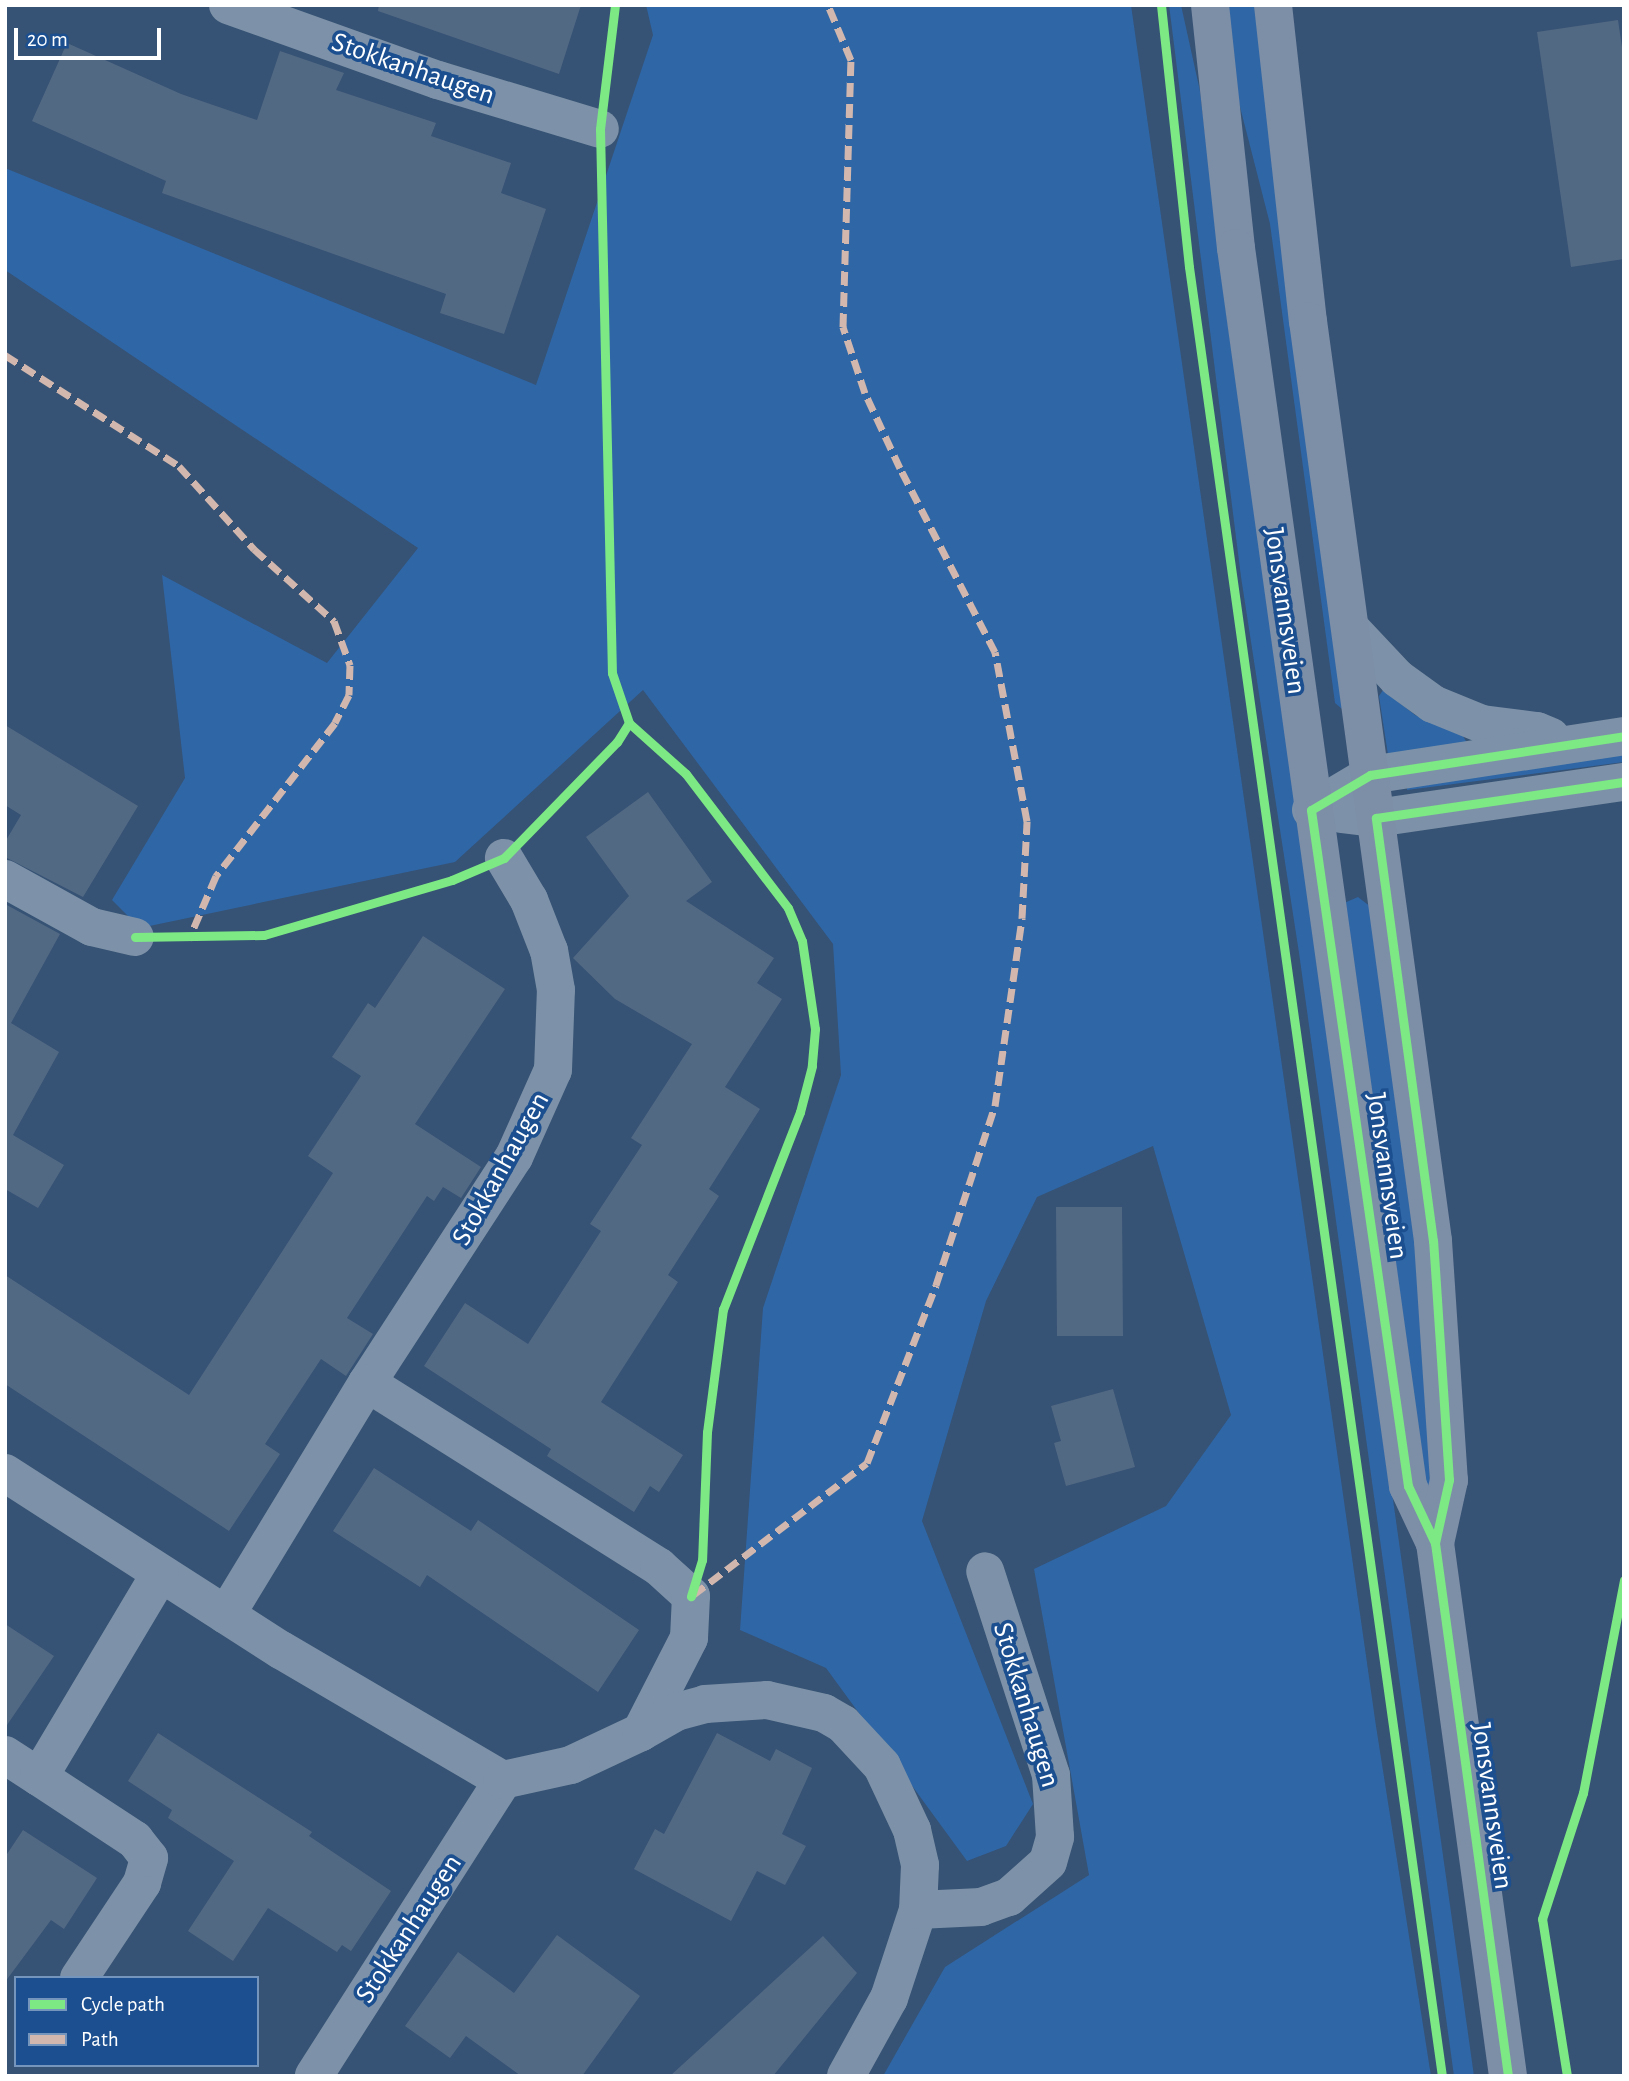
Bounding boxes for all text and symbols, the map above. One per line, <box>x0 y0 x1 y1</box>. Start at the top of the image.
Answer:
scale bar <box>18 14 164 58</box>
street label: Stokkanhaugen <box>327 25 499 113</box>
text: 20 m <box>27 29 68 50</box>
street label: Jonsvannsveien <box>1257 526 1313 696</box>
street label: Stokkanhaugen <box>445 1086 557 1252</box>
street label: Jonsvannsveien <box>1359 1091 1415 1261</box>
street label: Stokkanhaugen <box>985 1619 1067 1791</box>
street label: Jonsvannsveien <box>1464 1721 1520 1891</box>
street label: Stokkanhaugen <box>349 1848 469 2010</box>
legend <box>14 1976 259 2067</box>
text: Cycle path <box>81 1994 165 2015</box>
text: Path <box>81 2029 119 2050</box>

